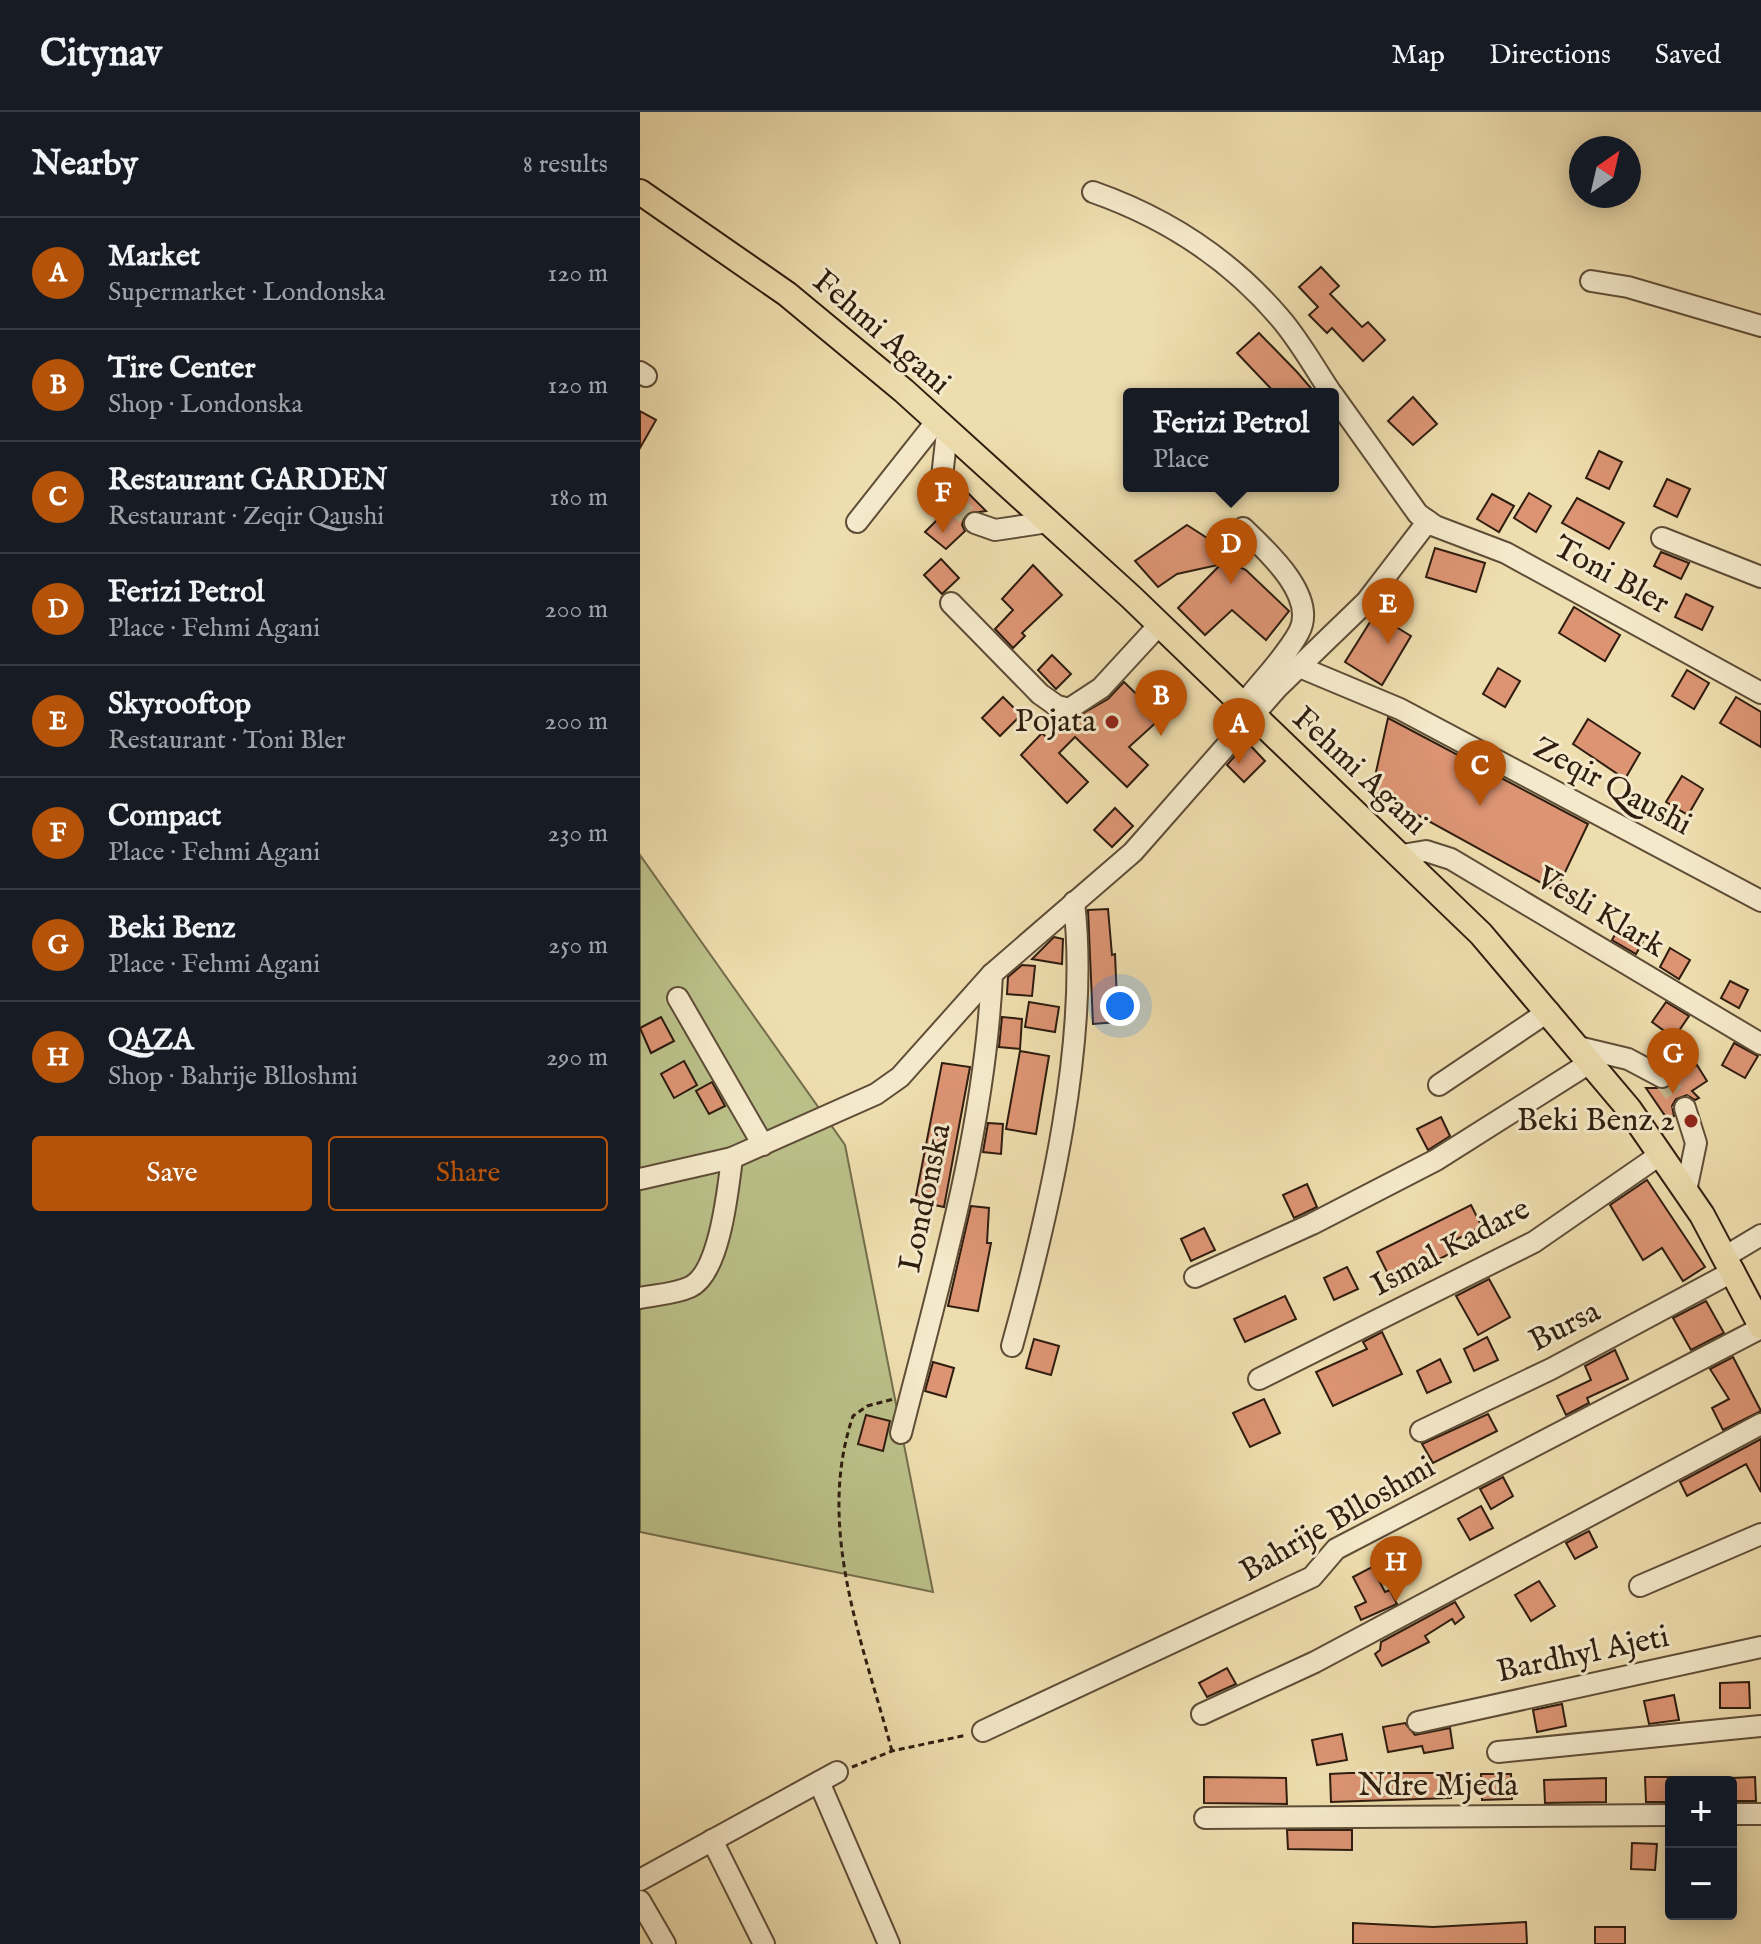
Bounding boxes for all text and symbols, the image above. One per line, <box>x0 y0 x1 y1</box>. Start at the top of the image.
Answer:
text: Citynav <box>40 31 162 79</box>
text: Map <box>1391 38 1445 73</box>
text: Directions <box>1489 38 1611 73</box>
text: Saved <box>1655 38 1721 73</box>
north arrow <box>1569 136 1641 208</box>
text: Nearby <box>32 143 138 186</box>
text: 8 results <box>523 148 608 181</box>
text: Market <box>108 238 200 276</box>
text: A <box>49 257 67 290</box>
text: 120 m <box>548 257 608 290</box>
street label: Fehmi Agani <box>803 262 959 404</box>
text: Supermarket · Londonska <box>108 276 385 309</box>
text: Tire Center <box>108 350 255 388</box>
text: B <box>49 369 67 402</box>
text: 120 m <box>548 369 608 402</box>
text: Shop · Londonska <box>108 388 303 421</box>
popup <box>1123 388 1339 492</box>
text: Ferizi Petrol <box>1153 405 1309 443</box>
text: Place <box>1153 443 1209 476</box>
text: Restaurant GARDEN <box>108 462 388 500</box>
pin: F <box>917 467 969 533</box>
text: C <box>49 481 67 514</box>
text: 180 m <box>550 481 608 514</box>
text: Restaurant · Zeqir Qaushi <box>108 500 384 533</box>
pin: D <box>1205 518 1257 584</box>
street label: Toni Bler <box>1546 527 1676 625</box>
text: Ferizi Petrol <box>108 574 264 612</box>
pin: E <box>1362 578 1414 644</box>
text: D <box>48 593 68 626</box>
text: 200 m <box>544 593 608 626</box>
text: Place · Fehmi Agani <box>108 612 320 645</box>
pin: B <box>1135 670 1187 736</box>
text: Skyrooftop <box>108 686 251 724</box>
pin: A <box>1213 698 1265 764</box>
street label: Fehmi Agani <box>1283 699 1435 845</box>
place label: Pojata <box>1015 702 1096 743</box>
text: E <box>49 705 67 738</box>
text: 200 m <box>544 705 608 738</box>
marker: Pojata <box>1103 713 1121 731</box>
text: Restaurant · Toni Bler <box>108 724 346 757</box>
street label: Zeqir Qaushi <box>1526 728 1698 846</box>
pin: C <box>1454 740 1506 806</box>
text: Compact <box>108 798 221 836</box>
text: F <box>50 817 66 850</box>
text: 230 m <box>548 817 608 850</box>
text: Place · Fehmi Agani <box>108 836 320 869</box>
street label: Vesli Klark <box>1527 858 1673 968</box>
text: Beki Benz <box>108 910 236 948</box>
text: G <box>48 929 68 962</box>
text: 250 m <box>548 929 608 962</box>
text: Place · Fehmi Agani <box>108 948 320 981</box>
your location <box>1100 986 1140 1026</box>
text: QAZA <box>108 1022 193 1060</box>
pin: G <box>1647 1028 1699 1094</box>
text: H <box>47 1041 69 1074</box>
text: 290 m <box>546 1041 608 1074</box>
text: Shop · Bahrije Blloshmi <box>108 1060 358 1093</box>
place label: Beki Benz 2 <box>1517 1101 1675 1142</box>
marker: Beki Benz 2 <box>1682 1112 1700 1130</box>
street label: Londonska <box>890 1120 962 1276</box>
button: Save <box>32 1136 312 1211</box>
button: Share <box>328 1136 608 1211</box>
street label: Ismal Kadare <box>1365 1189 1537 1307</box>
street label: Bursa <box>1522 1292 1608 1362</box>
street label: Bahrije Blloshmi <box>1233 1448 1443 1592</box>
pin: H <box>1370 1536 1422 1602</box>
street label: Bardhyl Ajeti <box>1493 1617 1673 1693</box>
street label: Ndre Mjeda <box>1358 1766 1518 1807</box>
map controls <box>1665 1776 1737 1920</box>
button: + <box>1665 1776 1737 1848</box>
button: − <box>1665 1848 1737 1920</box>

